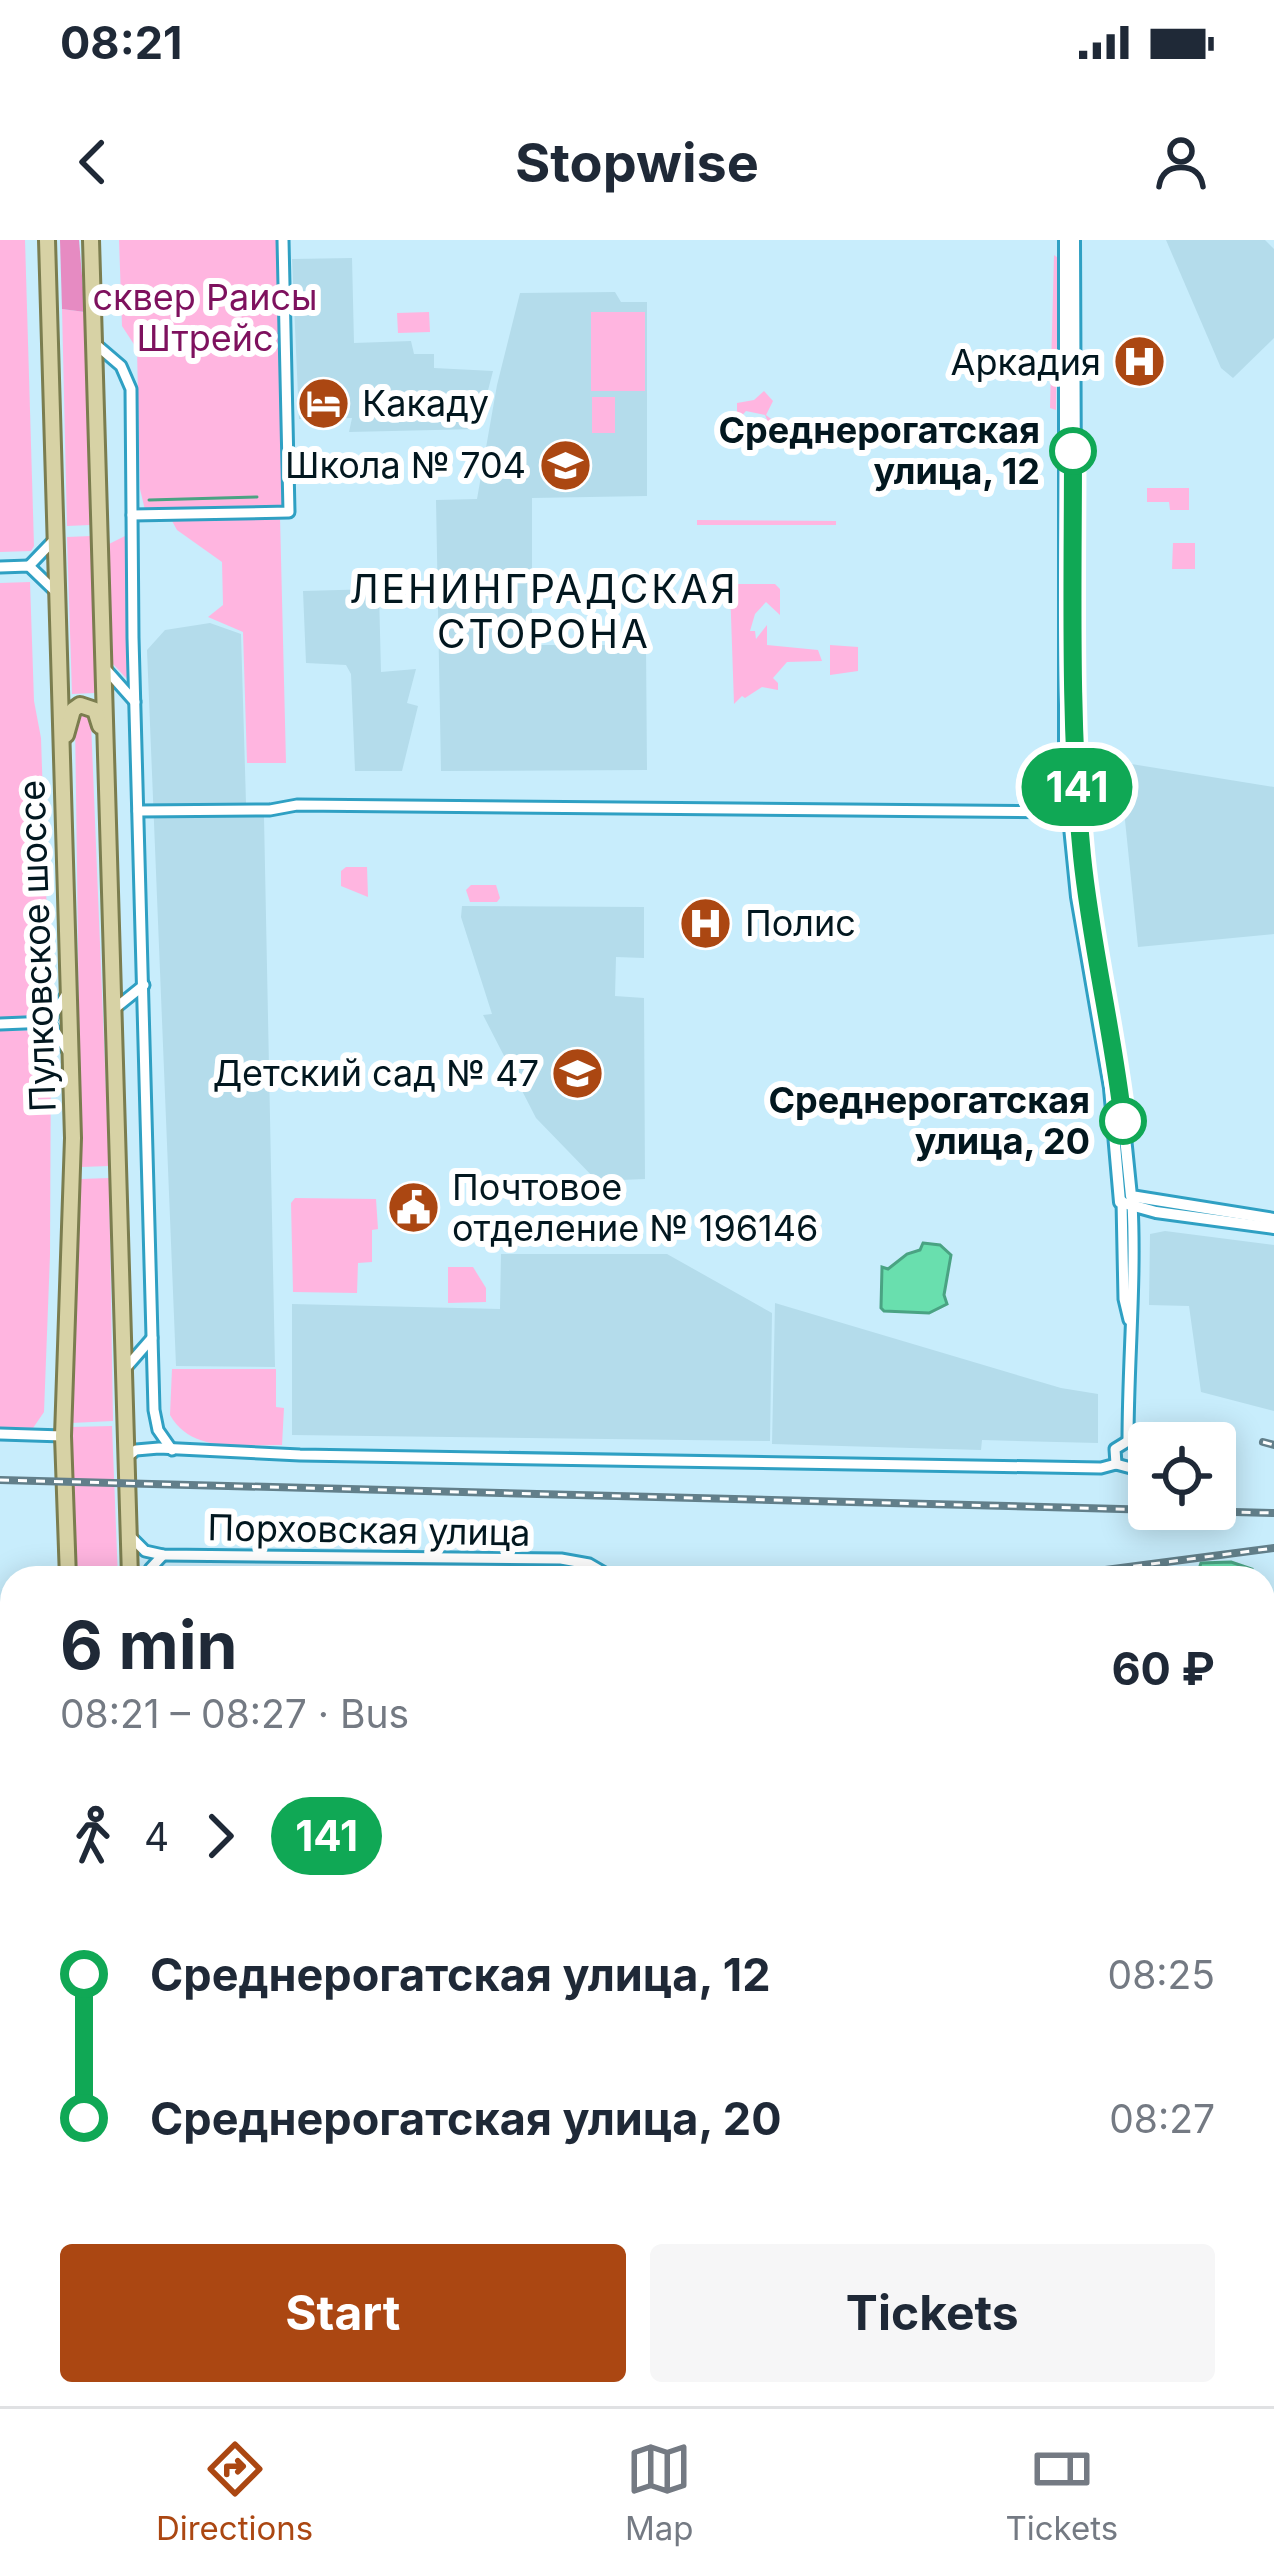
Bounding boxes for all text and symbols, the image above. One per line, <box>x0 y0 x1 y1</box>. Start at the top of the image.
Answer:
text: 08:21 <box>60 15 182 70</box>
icon: back <box>60 129 126 195</box>
icon: person <box>1148 129 1214 195</box>
text: Stopwise <box>515 130 759 195</box>
park label: сквер Раисы Штрейс <box>92 275 318 360</box>
hospital icon: Аркадия <box>1112 334 1168 390</box>
place label: Аркадия <box>951 340 1101 384</box>
hotel icon: Какаду <box>295 375 351 431</box>
place label: Какаду <box>362 381 489 425</box>
place label: Среднерогатская улица, 12 <box>718 408 1040 493</box>
marker: Среднерогатская улица, 12 <box>1051 429 1095 473</box>
school or university icon: Школа № 704 <box>537 437 593 493</box>
place label: Школа № 704 <box>285 443 526 487</box>
district label: ЛЕНИНГРАДСКАЯ СТОРОНА <box>349 565 739 657</box>
line badge: 141 <box>1008 748 1146 826</box>
text: 141 <box>1045 761 1109 812</box>
street label: Пулковское шоссе <box>9 779 65 1113</box>
hospital icon: Полис <box>678 895 734 951</box>
place label: Полис <box>745 901 856 945</box>
school or university icon: Детский сад № 47 <box>550 1045 606 1101</box>
place label: Детский сад № 47 <box>213 1051 539 1095</box>
place label: Среднерогатская улица, 20 <box>768 1078 1090 1163</box>
marker: Среднерогатская улица, 20 <box>1101 1099 1145 1143</box>
place label: Почтовое отделение № 196146 <box>452 1165 818 1250</box>
public building icon: Почтовое отделение № 196146 <box>385 1180 441 1236</box>
map controls <box>1128 1422 1236 1530</box>
button: locate <box>1128 1422 1236 1530</box>
street label: Порховская улица <box>207 1505 531 1555</box>
text: 6 min <box>60 1605 238 1685</box>
text: 60 ₽ <box>1111 1641 1215 1696</box>
text: 08:21 – 08:27 · Bus <box>60 1690 409 1737</box>
icon: walk <box>60 1803 126 1869</box>
icon: forward <box>187 1803 253 1869</box>
text: 141 <box>295 1810 358 1861</box>
text: 4 <box>144 1813 169 1860</box>
text: Среднерогатская улица, 12 <box>150 1947 771 2002</box>
text: 08:25 <box>1108 1951 1215 1998</box>
text: Среднерогатская улица, 20 <box>150 2091 781 2146</box>
text: 08:27 <box>1109 2095 1215 2142</box>
button: Start <box>60 2244 626 2382</box>
button: Tickets <box>650 2244 1215 2382</box>
tab: Directions <box>156 2436 313 2548</box>
tab: Map <box>625 2436 694 2548</box>
tab: Tickets <box>1005 2436 1118 2548</box>

